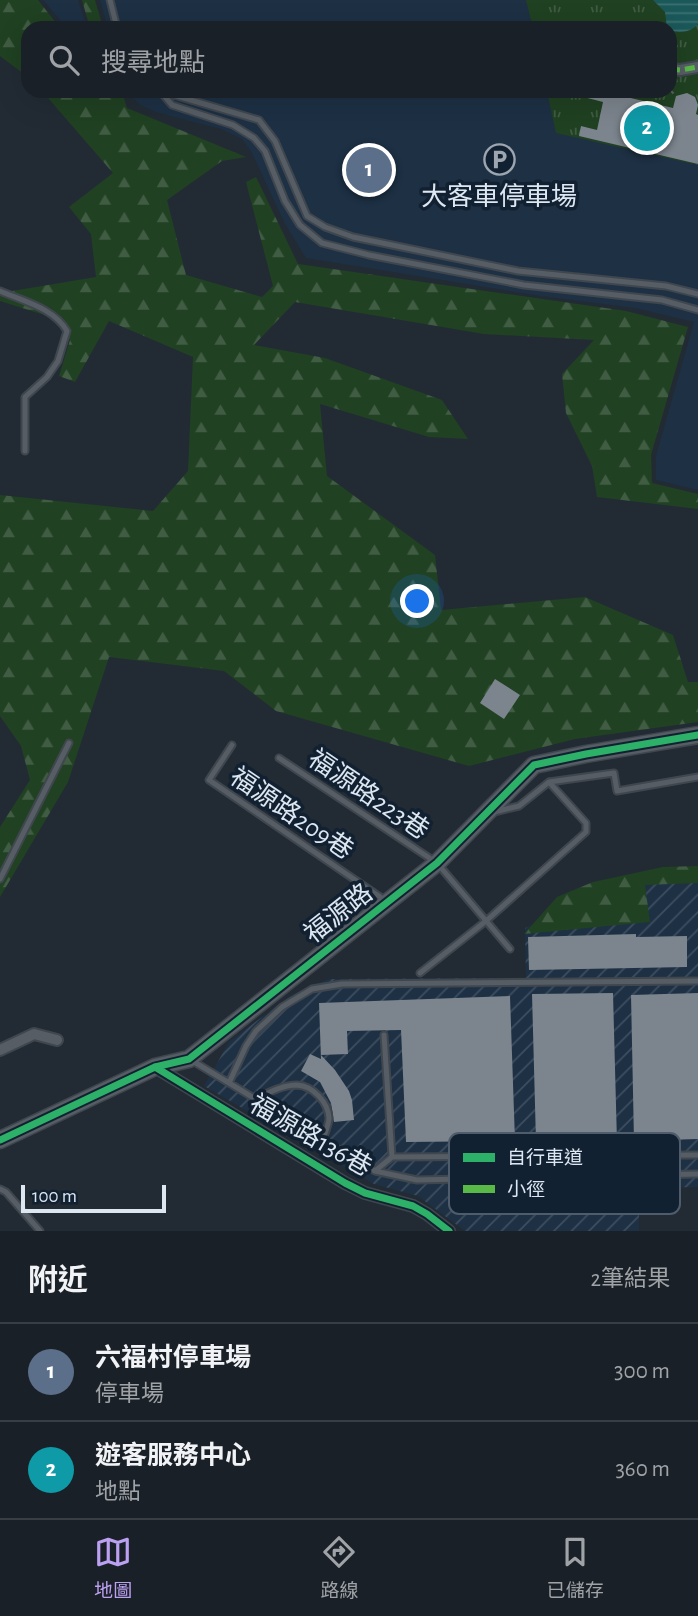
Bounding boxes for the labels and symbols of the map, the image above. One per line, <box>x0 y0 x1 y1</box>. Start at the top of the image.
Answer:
pin: 2 <box>624 102 670 154</box>
parking icon: 大客車停車場 <box>482 143 516 177</box>
pin: 1 <box>346 144 392 196</box>
place label: 大客車停車場 <box>421 182 577 210</box>
your location <box>400 584 434 618</box>
street label: 福源路223巷 <box>304 745 434 844</box>
street label: 福源路209巷 <box>225 763 358 864</box>
street label: 福源路 <box>299 879 377 948</box>
street label: 福源路136巷 <box>245 1090 376 1181</box>
legend <box>449 1133 680 1214</box>
text: 自行車道 <box>507 1147 583 1168</box>
text: 小徑 <box>507 1179 545 1200</box>
scale bar <box>21 1182 166 1214</box>

